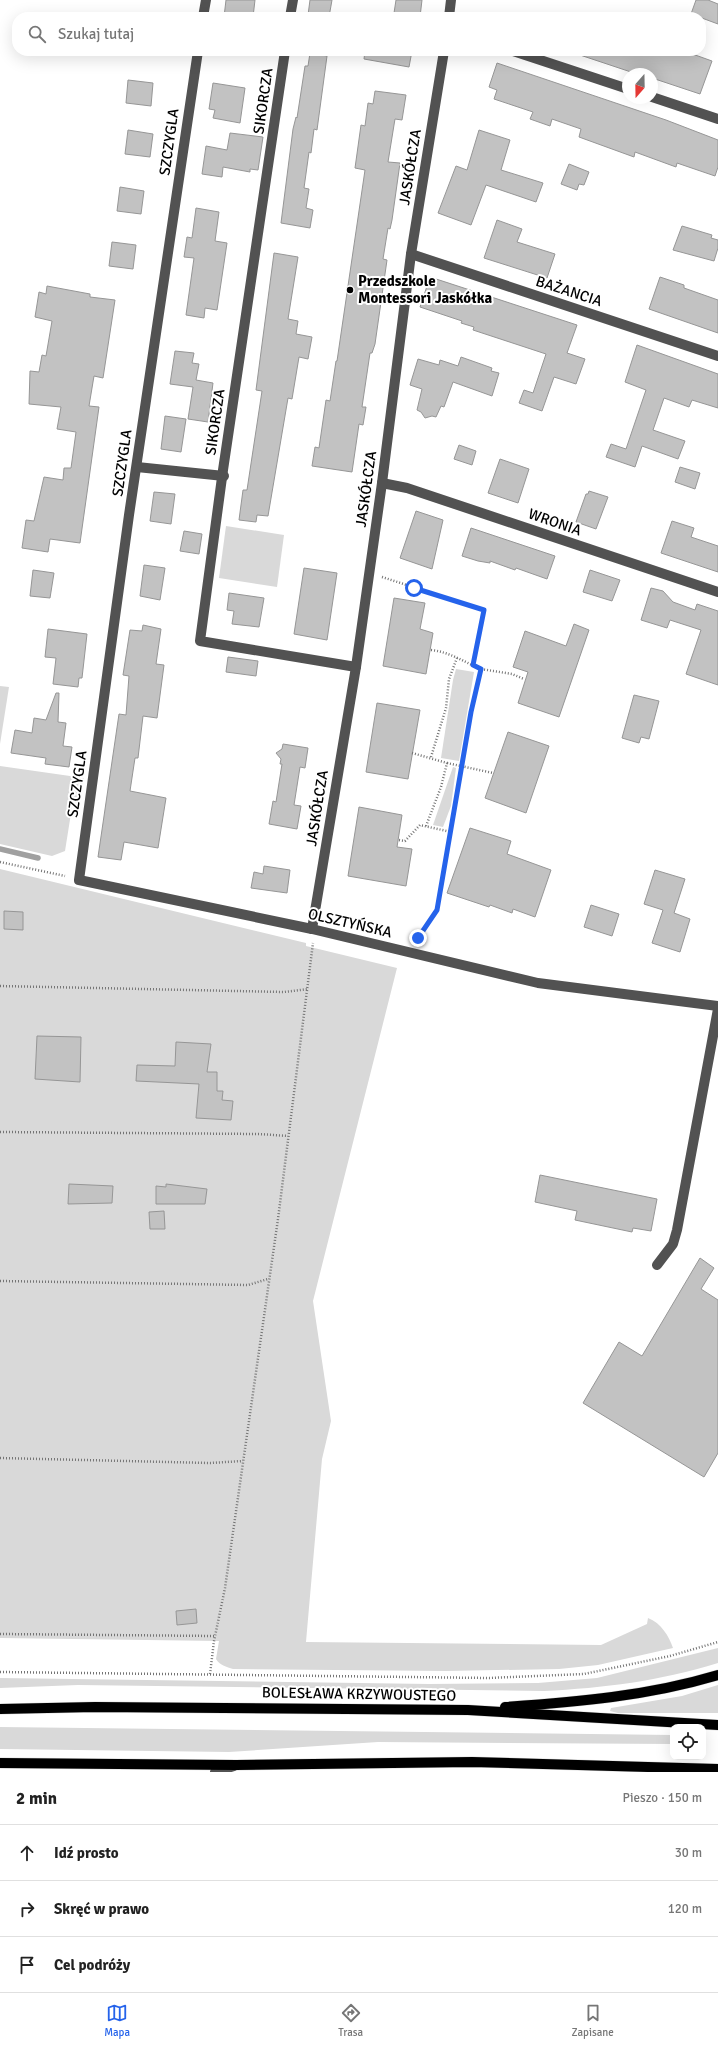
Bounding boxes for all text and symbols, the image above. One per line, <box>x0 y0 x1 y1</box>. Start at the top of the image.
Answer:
search box <box>12 12 706 56</box>
icon: search <box>26 23 48 45</box>
text: Szukaj tutaj <box>58 25 134 43</box>
street label: SIKORCZA <box>249 67 277 135</box>
north arrow <box>622 68 658 104</box>
street label: SZCZYGLA <box>155 107 183 177</box>
street label: JASKÓŁCZA <box>394 128 425 206</box>
place label: Przedszkole Montessori Jaskółka <box>358 272 492 307</box>
street label: BAŻANCIA <box>534 272 604 310</box>
marker: Przedszkole Montessori Jaskółka <box>345 285 355 295</box>
street label: SIKORCZA <box>201 388 229 456</box>
street label: SZCZYGLA <box>108 428 136 498</box>
street label: JASKÓŁCZA <box>351 450 380 528</box>
street label: WRONIA <box>526 505 584 539</box>
route start <box>405 579 423 597</box>
street label: SZCZYGLA <box>63 749 91 819</box>
street label: JASKÓŁCZA <box>301 769 332 847</box>
street label: OLSZTYŃSKA <box>306 904 394 941</box>
route end <box>409 929 427 947</box>
street label: BOLESŁAWA KRZYWOUSTEGO <box>262 1683 456 1705</box>
map controls <box>670 1724 706 1760</box>
button: locate <box>670 1724 706 1760</box>
text: 2 min <box>16 1788 57 1809</box>
text: Pieszo · 150 m <box>623 1790 702 1806</box>
icon: ahead <box>16 1842 38 1864</box>
text: Idź prosto <box>54 1844 118 1862</box>
text: 30 m <box>675 1845 702 1861</box>
icon: right <box>16 1898 38 1920</box>
text: Skręć w prawo <box>54 1900 149 1918</box>
text: 120 m <box>668 1901 702 1917</box>
icon: arrive <box>16 1954 38 1976</box>
text: Cel podróży <box>54 1956 130 1974</box>
tab: Mapa <box>104 2002 130 2039</box>
tab: Trasa <box>338 2002 363 2039</box>
tab: Zapisane <box>572 2002 614 2039</box>

